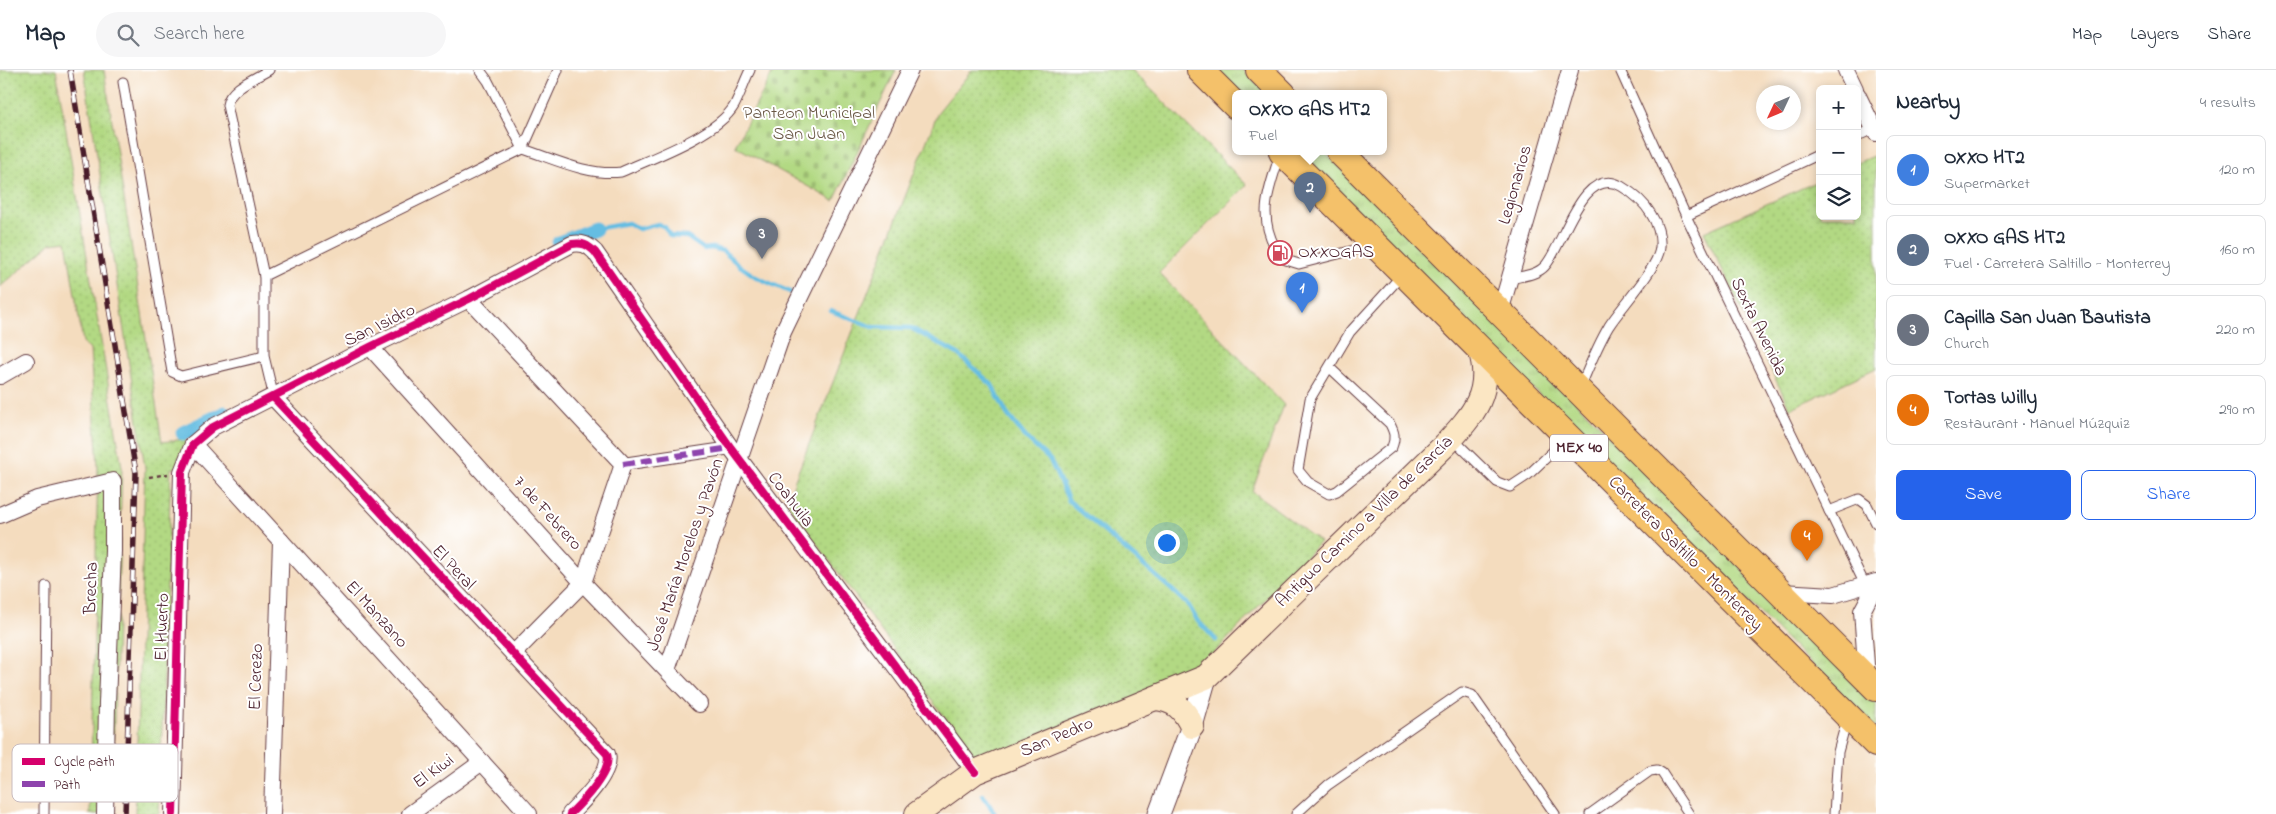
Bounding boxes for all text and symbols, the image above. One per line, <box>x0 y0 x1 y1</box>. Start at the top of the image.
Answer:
search box <box>96 12 446 57</box>
text: Map <box>25 17 66 52</box>
icon: search <box>114 21 142 49</box>
text: Search here <box>154 21 245 48</box>
text: Map <box>2072 22 2102 48</box>
text: Layers <box>2130 22 2180 48</box>
text: Share <box>2208 22 2251 48</box>
north arrow <box>1756 85 1801 130</box>
map controls <box>1816 85 1861 220</box>
button: + <box>1816 85 1861 130</box>
text: Nearby <box>1896 88 1960 118</box>
popup <box>1232 90 1387 155</box>
text: 4 results <box>2200 91 2256 115</box>
text: OXXO GAS HT2 <box>1249 97 1370 124</box>
park label: Panteon Municipal San Juan <box>743 101 875 148</box>
text: Fuel <box>1249 124 1277 148</box>
button: − <box>1816 130 1861 175</box>
street label: Legionarios <box>1492 142 1541 228</box>
text: OXXO HT2 <box>1944 145 2025 172</box>
text: 1 <box>1910 158 1916 182</box>
text: 120 m <box>2219 158 2255 182</box>
pin: 2 <box>1294 172 1326 213</box>
text: Supermarket <box>1944 172 2030 196</box>
button: layers <box>1816 175 1861 220</box>
pin: 3 <box>746 218 778 259</box>
text: OXXO GAS HT2 <box>1944 225 2065 252</box>
text: 2 <box>1909 238 1917 262</box>
text: 160 m <box>2220 238 2255 262</box>
fuel station icon: OXXOGAS <box>1267 240 1293 266</box>
place label: OXXOGAS <box>1298 240 1374 266</box>
text: Fuel · Carretera Saltillo - Monterrey <box>1944 252 2170 276</box>
pin: 1 <box>1286 272 1318 313</box>
street label: Sexta Avenida <box>1723 273 1793 381</box>
street label: San Isidro <box>340 298 420 354</box>
text: Capilla San Juan Bautista <box>1944 305 2151 332</box>
text: 3 <box>1910 318 1916 342</box>
text: 220 m <box>2216 318 2255 342</box>
text: Church <box>1944 332 1989 356</box>
text: Tortas Willy <box>1944 385 2037 412</box>
text: 4 <box>1910 398 1916 422</box>
text: 290 m <box>2219 398 2255 422</box>
text: Restaurant · Manuel Múzquiz <box>1944 412 2130 436</box>
street label: Antiguo Camino a Villa de García <box>1270 430 1460 615</box>
road number: MEX 40 <box>1550 434 1608 462</box>
street label: José María Morelos y Pavón <box>641 455 731 655</box>
street label: Coahuila <box>760 467 820 533</box>
button: Save <box>1896 470 2071 520</box>
button: Share <box>2081 470 2256 520</box>
street label: 7 de Febrero <box>506 471 588 557</box>
street label: Carretera Saltillo - Monterrey <box>1602 471 1768 637</box>
pin: 4 <box>1791 520 1823 561</box>
your location <box>1154 530 1180 556</box>
street label: El Peral <box>425 539 481 597</box>
street label: Brecha <box>78 562 106 615</box>
street label: El Manzano <box>338 575 414 655</box>
street label: El Huerto <box>149 592 177 662</box>
street label: El Cerezo <box>243 643 271 711</box>
street label: San Pedro <box>1016 711 1098 765</box>
legend <box>12 744 178 802</box>
street label: El Kiwi <box>408 748 460 796</box>
text: Cycle path <box>54 752 115 774</box>
text: Path <box>54 775 80 796</box>

